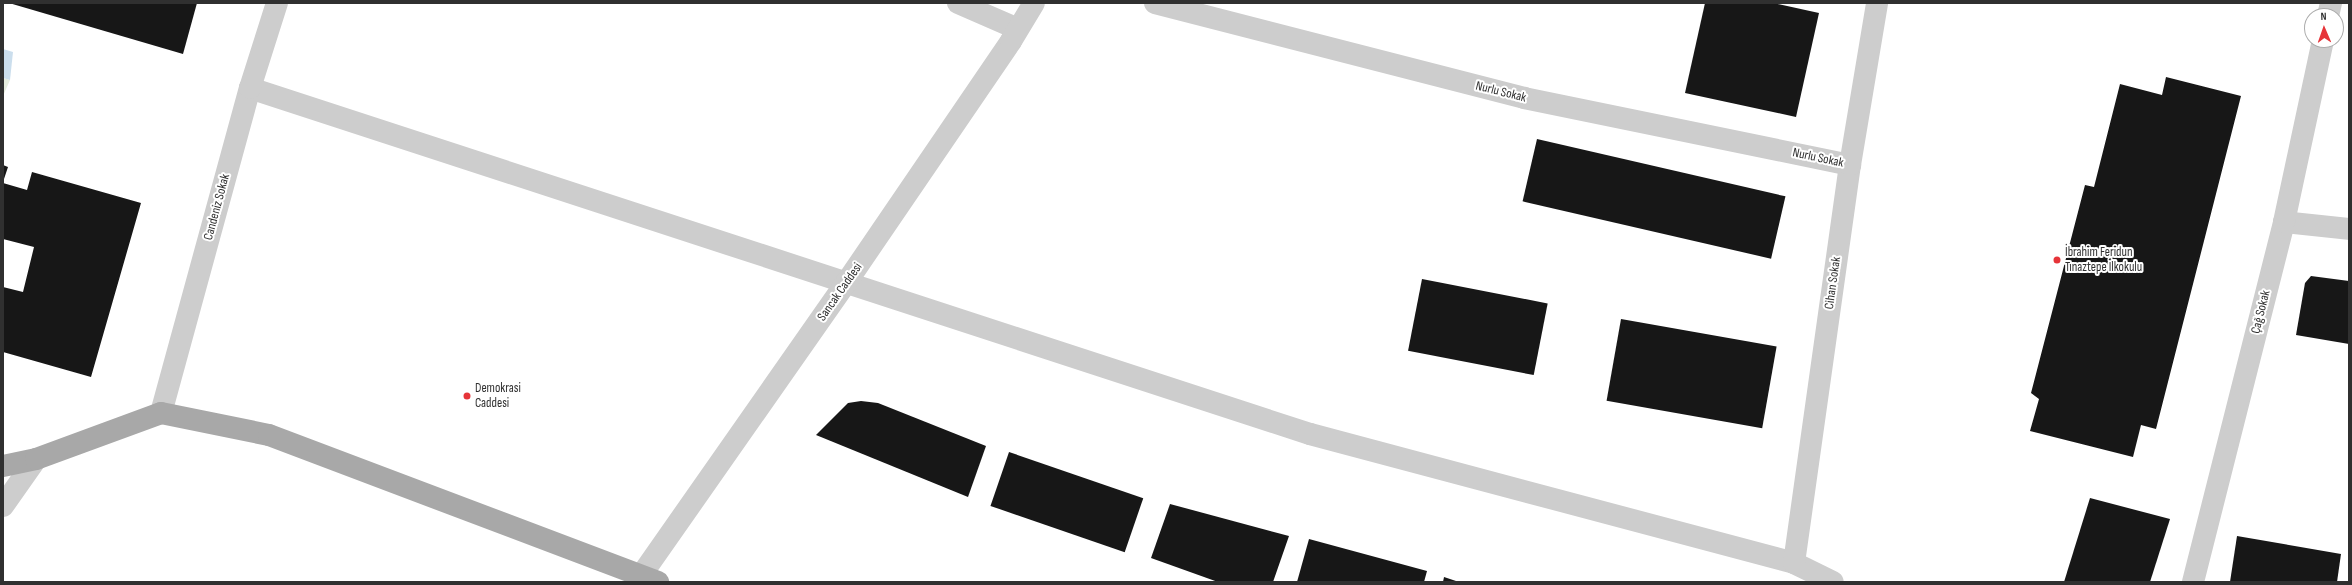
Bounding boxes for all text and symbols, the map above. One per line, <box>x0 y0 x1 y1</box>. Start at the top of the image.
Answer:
north arrow <box>2304 8 2344 48</box>
text: N <box>2320 10 2327 23</box>
street label: Nurlu Sokak <box>1474 78 1528 106</box>
street label: Nurlu Sokak <box>1791 145 1845 171</box>
street label: Candeniz Sokak <box>201 172 233 242</box>
place label: İbrahim Feridun Tınaztepe İlkokulu <box>2065 245 2142 276</box>
marker: İbrahim Feridun Tınaztepe İlkokulu <box>2052 255 2062 265</box>
street label: Cihan Sokak <box>1822 256 1844 310</box>
street label: Sancak Caddesi <box>814 260 866 324</box>
street label: Çağ Sokak <box>2248 289 2274 335</box>
place label: Demokrasi Caddesi <box>475 381 521 412</box>
marker: Demokrasi Caddesi <box>462 391 472 401</box>

